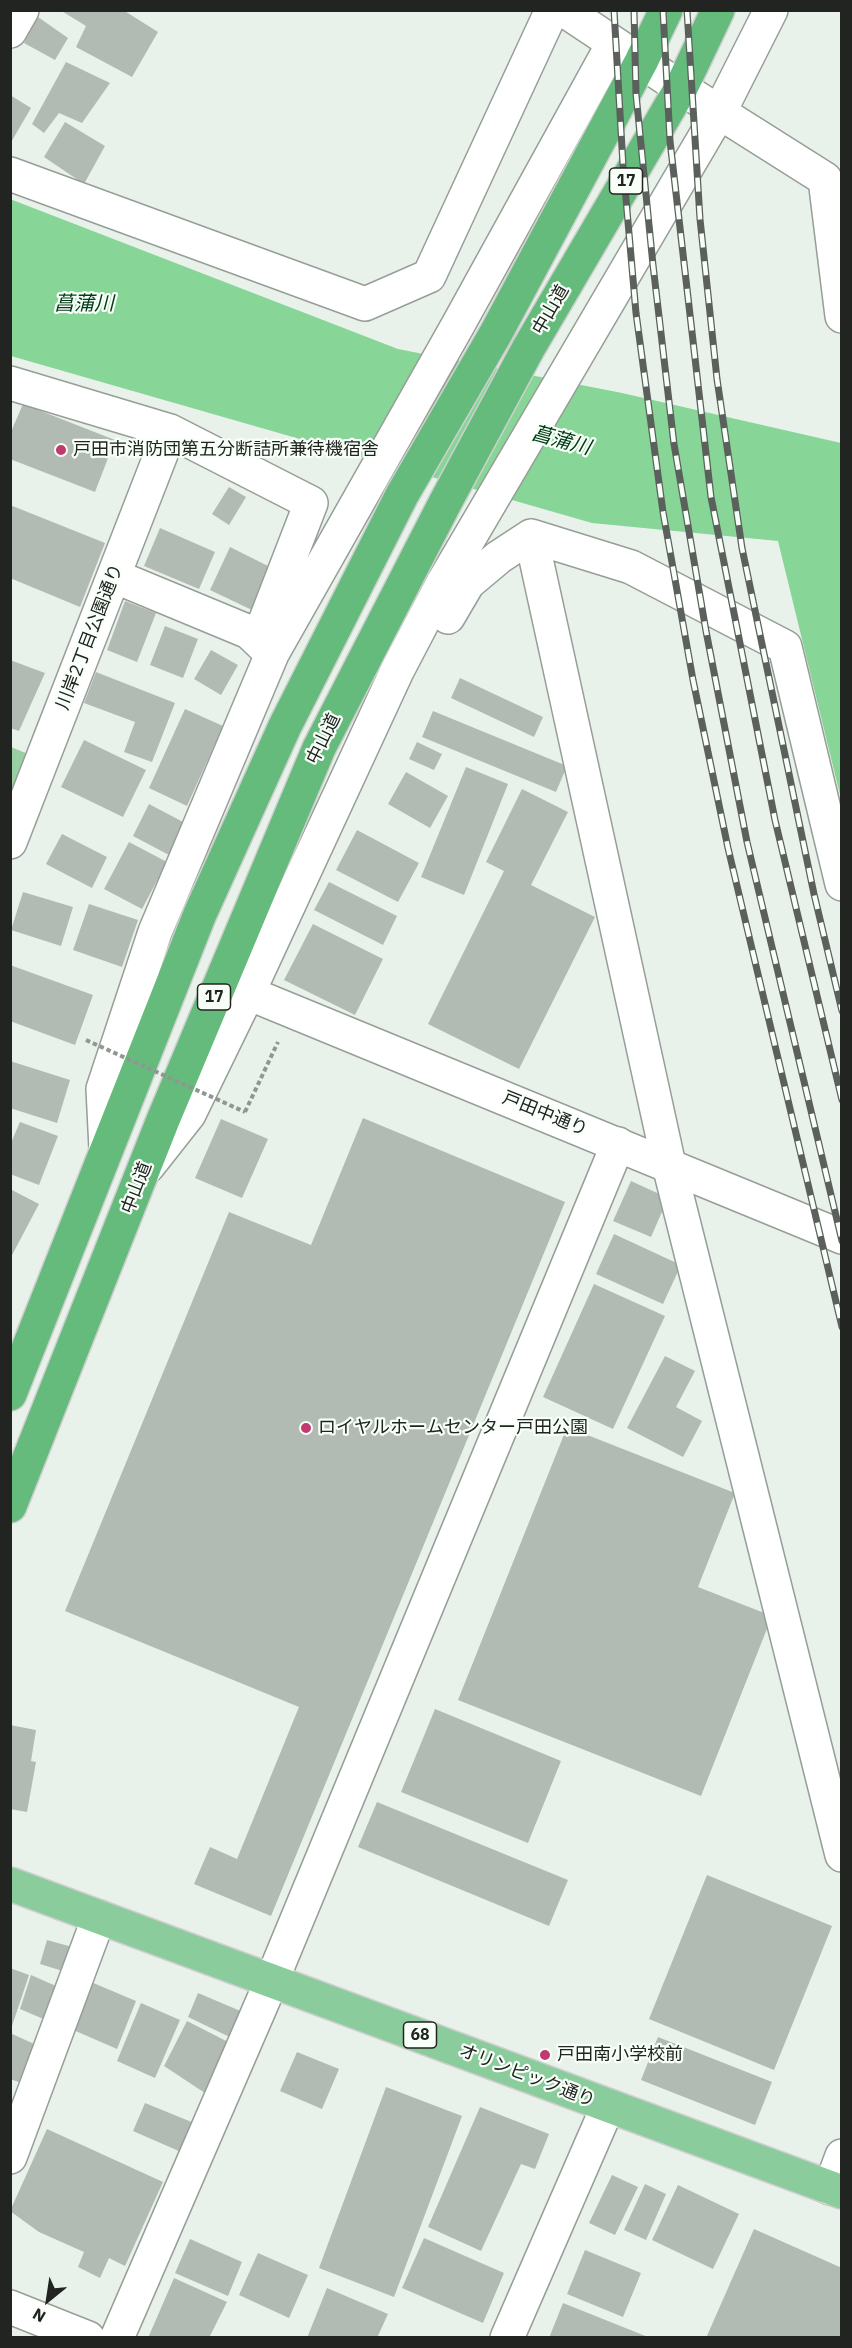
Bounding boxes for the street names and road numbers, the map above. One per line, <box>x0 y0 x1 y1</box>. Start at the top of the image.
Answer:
road number: 17 <box>610 168 642 194</box>
street label: 中山道 <box>528 281 574 339</box>
street label: 川岸2丁目公園通り <box>52 561 128 713</box>
street label: 中山道 <box>302 710 346 768</box>
road number: 17 <box>198 984 230 1010</box>
street label: 戸田中通り <box>499 1087 591 1141</box>
street label: 中山道 <box>117 1159 157 1217</box>
road number: 68 <box>404 2022 436 2048</box>
street label: オリンピック通り <box>456 2040 598 2112</box>

